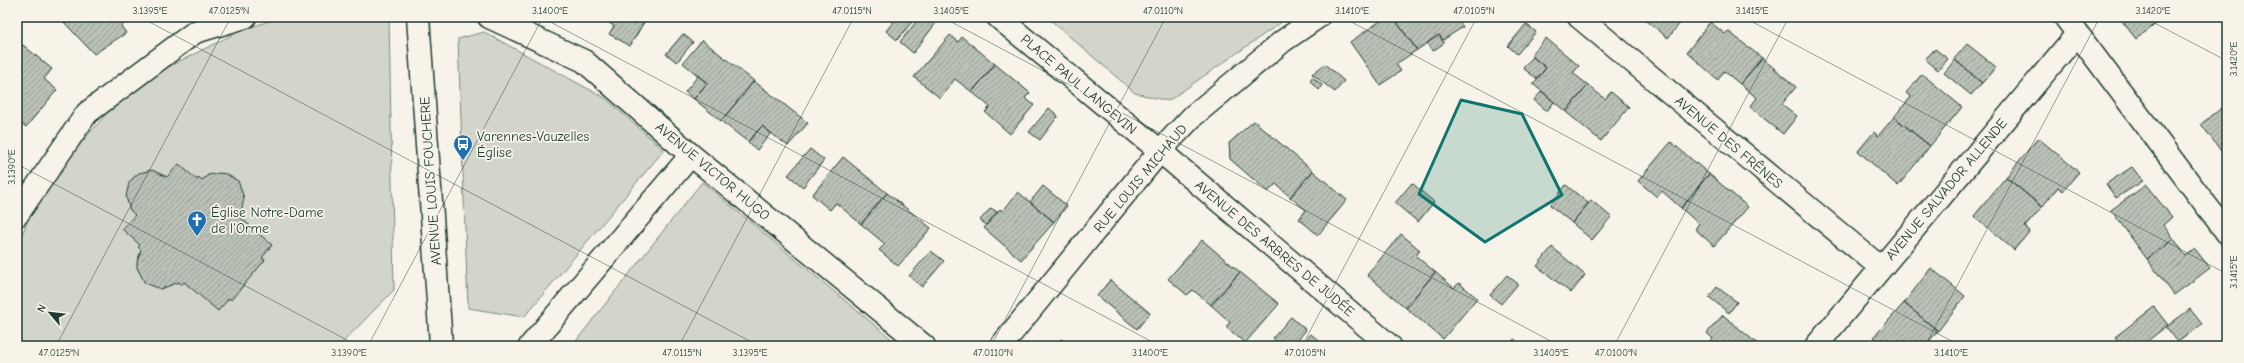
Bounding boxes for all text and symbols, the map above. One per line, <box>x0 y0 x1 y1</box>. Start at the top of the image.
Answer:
text: 3.1395°E <box>133 5 167 17</box>
text: 47.0125°N <box>209 5 249 17</box>
text: 3.1400°E <box>532 5 568 17</box>
text: 47.0115°N <box>832 5 872 17</box>
text: 3.1405°E <box>933 5 969 17</box>
text: 47.0110°N <box>1143 5 1183 17</box>
text: 3.1410°E <box>1335 5 1369 17</box>
text: 47.0105°N <box>1453 5 1495 17</box>
text: 3.1415°E <box>1735 5 1769 17</box>
text: 3.1420°E <box>2135 5 2171 17</box>
street label: PLACE PAUL LANGEVIN <box>1017 31 1140 138</box>
text: 3.1420°E <box>2228 41 2240 77</box>
street label: AVENUE DES FRÊNES <box>1671 92 1786 193</box>
street label: AVENUE LOUIS FOUCHERE <box>416 96 445 266</box>
street label: AVENUE SALVADOR ALLENDE <box>1882 115 2011 264</box>
street label: AVENUE VICTOR HUGO <box>652 119 773 224</box>
street label: RUE LOUIS MICHAUD <box>1090 120 1191 236</box>
place label: Varennes-Vauzelles Église <box>477 128 590 161</box>
bus stop icon: Varennes-Vauzelles Église <box>452 133 474 161</box>
text: 3.1390°E <box>6 149 18 185</box>
street label: AVENUE DES ARBRES DE JUDÉE <box>1191 177 1358 320</box>
place label: Église Notre-Dame de l'Orme <box>211 204 324 237</box>
church icon: Église Notre-Dame de l'Orme <box>186 209 208 237</box>
text: 3.1415°E <box>2228 255 2240 289</box>
north arrow <box>30 293 70 333</box>
text: N <box>34 302 49 315</box>
text: 47.0125°N <box>39 347 79 359</box>
text: 3.1390°E <box>331 347 367 359</box>
text: 47.0115°N <box>662 347 702 359</box>
text: 3.1395°E <box>733 347 767 359</box>
text: 47.0110°N <box>973 347 1013 359</box>
text: 3.1400°E <box>1132 347 1168 359</box>
text: 47.0105°N <box>1284 347 1326 359</box>
text: 3.1405°E <box>1533 347 1569 359</box>
text: 47.0100°N <box>1595 347 1637 359</box>
text: 3.1410°E <box>1934 347 1968 359</box>

